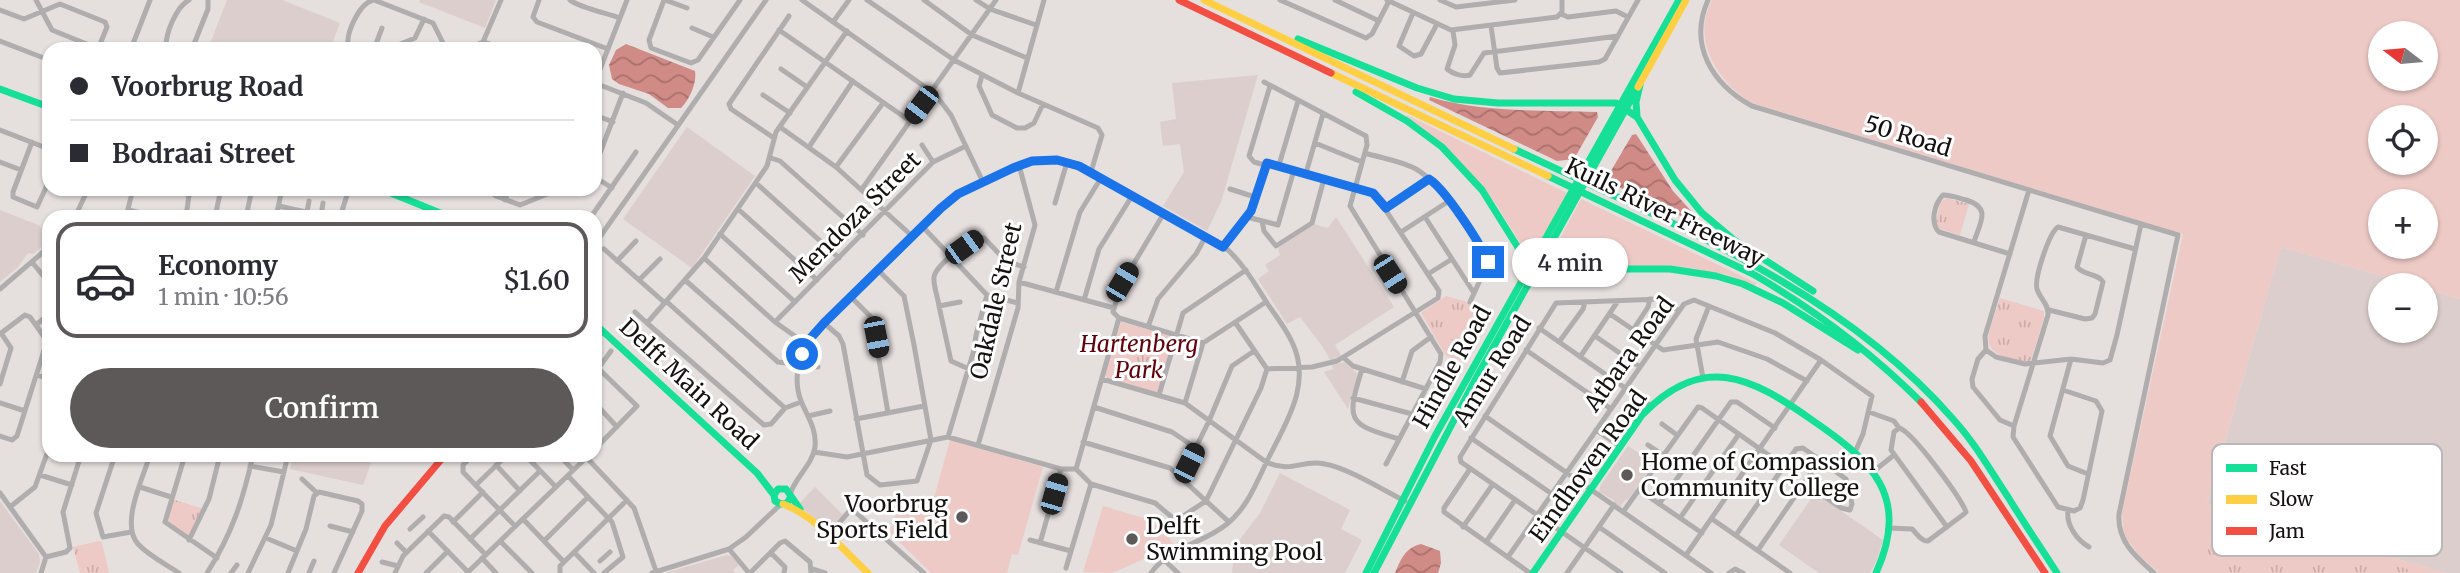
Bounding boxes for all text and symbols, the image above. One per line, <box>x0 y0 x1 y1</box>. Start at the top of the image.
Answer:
north arrow <box>2368 21 2438 91</box>
map controls <box>2368 21 2438 343</box>
text: Voorbrug Road <box>112 70 304 103</box>
car <box>900 82 943 128</box>
button: locate <box>2368 105 2438 175</box>
street label: 50 Road <box>1861 109 1955 162</box>
text: Bodraai Street <box>112 137 295 170</box>
street label: Mendoza Street <box>783 145 926 288</box>
street label: Kuils River Freeway <box>1561 151 1770 273</box>
button: + <box>2368 189 2438 259</box>
street label: Oakdale Street <box>963 220 1028 382</box>
car <box>941 226 988 268</box>
callout: 4 min <box>1512 238 1628 286</box>
route end <box>1472 246 1504 278</box>
text: 4 min <box>1537 248 1603 277</box>
icon: car <box>74 249 137 312</box>
text: Economy <box>158 249 278 282</box>
car <box>1370 251 1411 297</box>
car <box>1103 259 1142 305</box>
text: $1.60 <box>503 264 570 297</box>
button: − <box>2368 273 2438 343</box>
text: 1 min · 10:56 <box>158 282 289 311</box>
street label: Atbara Road <box>1577 291 1680 417</box>
street label: Hindle Road <box>1406 300 1497 433</box>
street label: Amur Road <box>1446 310 1537 432</box>
street label: Delft Main Road <box>614 312 765 455</box>
car <box>862 314 891 360</box>
park label: Hartenberg Park <box>1079 329 1198 384</box>
route start <box>786 338 818 370</box>
button: Confirm <box>70 368 574 448</box>
street label: Eindhoven Road <box>1523 384 1653 547</box>
car <box>1171 440 1208 486</box>
legend <box>2212 444 2442 556</box>
place label: Home of Compassion Community College <box>1641 447 1876 502</box>
text: Fast <box>2269 456 2307 480</box>
marker: Home of Compassion Community College <box>1619 467 1635 483</box>
car <box>1039 471 1070 517</box>
text: Slow <box>2269 487 2314 511</box>
place label: Voorbrug Sports Field <box>816 489 948 544</box>
marker: Voorbrug Sports Field <box>954 509 970 525</box>
place label: Delft Swimming Pool <box>1146 511 1323 566</box>
text: Jam <box>2268 519 2305 543</box>
marker: Delft Swimming Pool <box>1124 531 1140 547</box>

